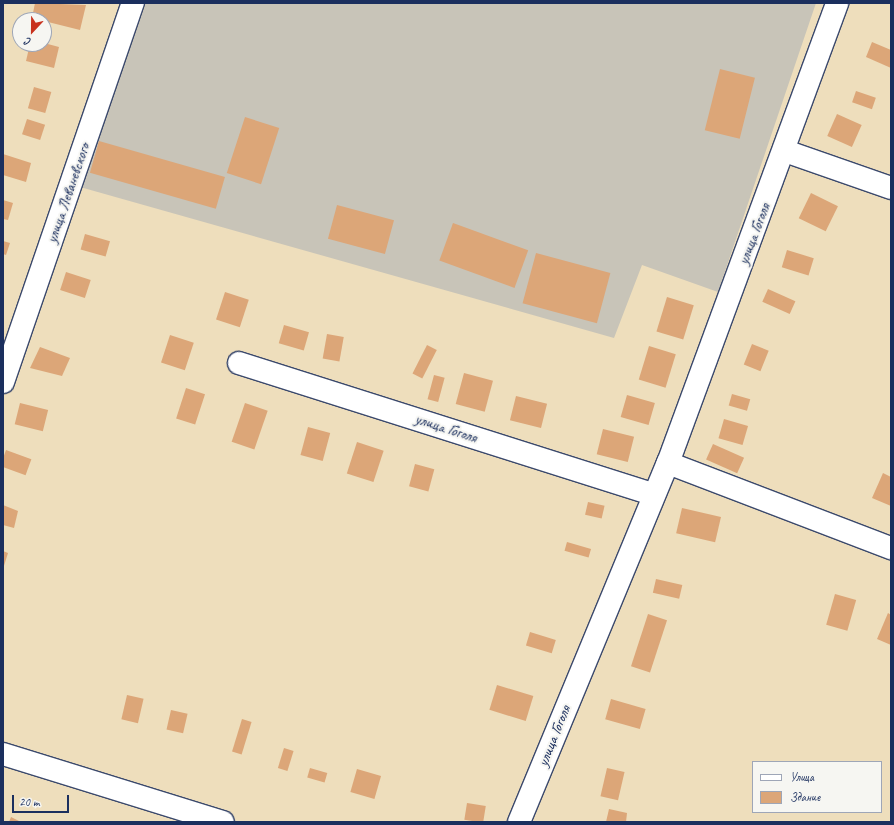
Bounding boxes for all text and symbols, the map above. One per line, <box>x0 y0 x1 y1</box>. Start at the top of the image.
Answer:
north arrow <box>12 12 52 52</box>
text: С <box>23 35 33 50</box>
street label: улица Леваневского <box>42 141 94 245</box>
street label: улица Гоголя <box>734 201 774 267</box>
street label: улица Гоголя <box>413 409 479 447</box>
street label: улица Гоголя <box>533 703 575 769</box>
legend <box>752 761 882 813</box>
text: Улица <box>790 769 814 785</box>
scale bar <box>14 787 71 813</box>
text: Здание <box>790 789 820 805</box>
text: 20 m <box>19 794 39 810</box>

